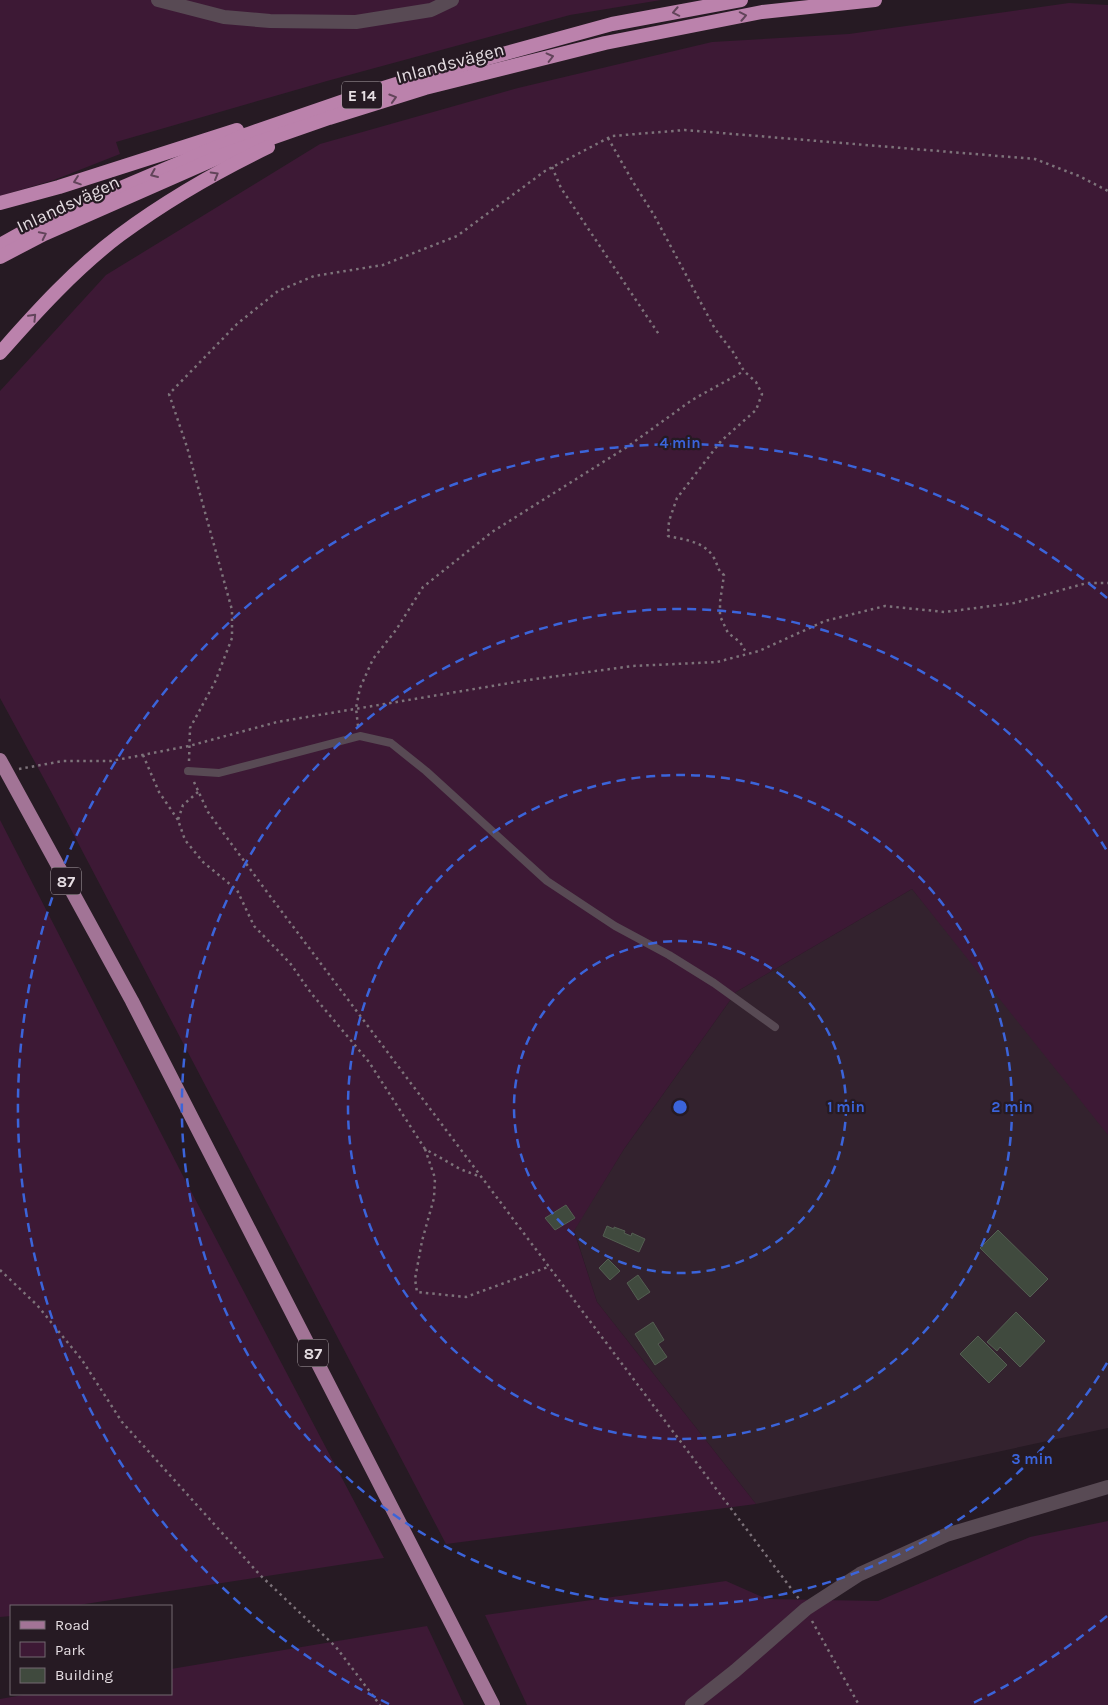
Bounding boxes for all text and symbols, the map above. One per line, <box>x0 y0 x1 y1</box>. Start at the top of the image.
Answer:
one-way arrow <box>672 7 681 17</box>
one-way arrow <box>739 11 747 21</box>
street label: Inlandsvägen <box>394 38 506 88</box>
one-way arrow <box>545 52 554 63</box>
road number: E 14 <box>342 82 382 108</box>
one-way arrow <box>388 94 396 104</box>
one-way arrow <box>150 167 159 178</box>
street label: Inlandsvägen <box>13 171 123 237</box>
one-way arrow <box>210 171 219 181</box>
one-way arrow <box>73 175 82 185</box>
one-way arrow <box>38 231 47 241</box>
one-way arrow <box>27 314 36 323</box>
text: 4 min <box>659 434 701 452</box>
road number: 87 <box>51 868 81 894</box>
centre of rings <box>671 1098 689 1116</box>
text: 1 min <box>827 1098 865 1116</box>
text: 2 min <box>991 1098 1033 1116</box>
road number: 87 <box>298 1340 328 1366</box>
text: 3 min <box>1011 1450 1053 1468</box>
legend <box>10 1605 172 1695</box>
text: Road <box>55 1616 90 1634</box>
text: Park <box>55 1641 85 1659</box>
text: Building <box>55 1666 113 1684</box>

